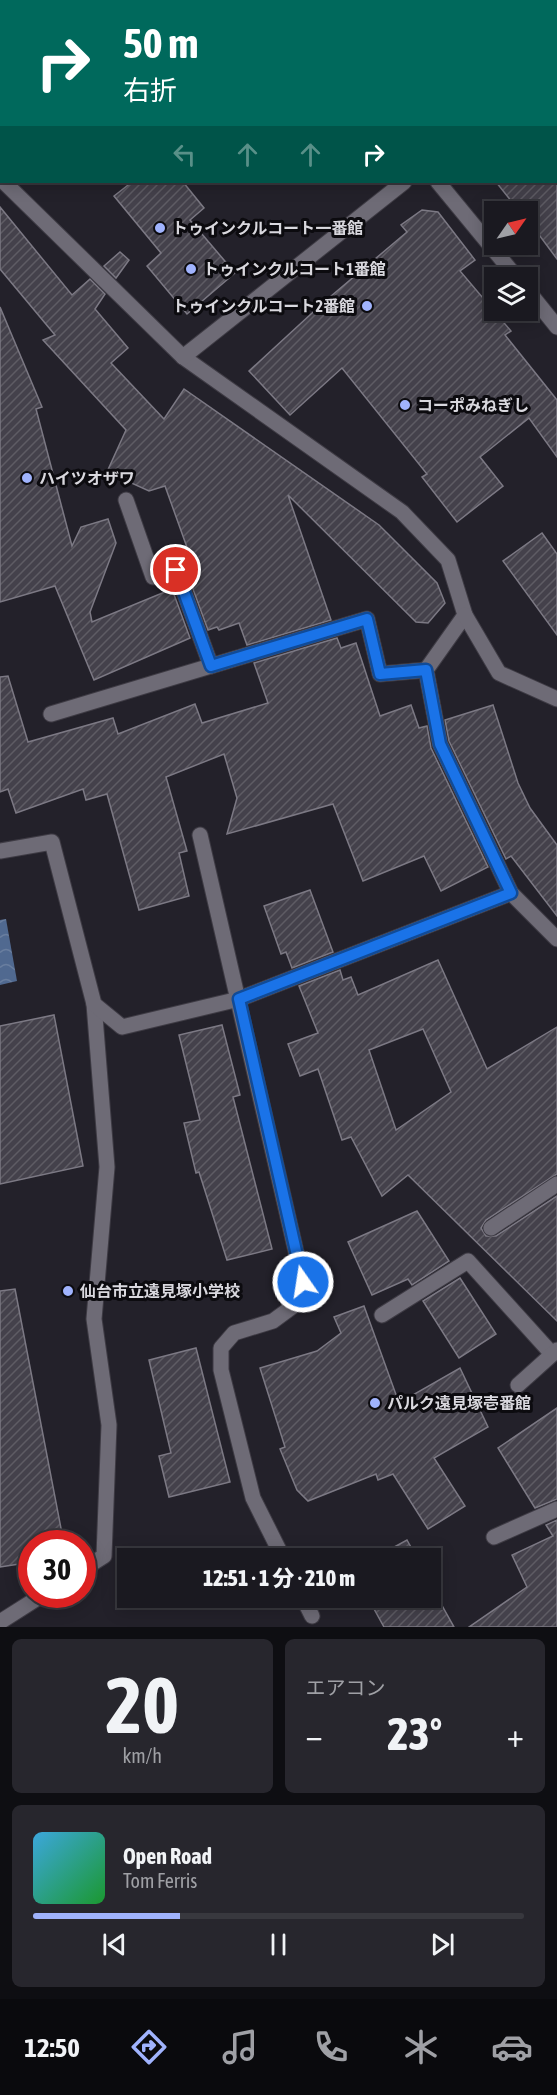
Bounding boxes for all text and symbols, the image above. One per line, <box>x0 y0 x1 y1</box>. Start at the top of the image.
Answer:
text: 50 m <box>123 19 198 67</box>
icon: right <box>24 24 102 102</box>
text: 右折 <box>123 75 177 106</box>
icon: left <box>168 138 201 171</box>
icon: ahead <box>231 138 264 171</box>
icon: ahead <box>294 138 327 171</box>
icon: right <box>357 138 390 171</box>
north arrow <box>484 201 538 255</box>
map controls <box>484 201 538 321</box>
place label: トゥインクルコート一番館 <box>172 219 363 237</box>
marker: トゥインクルコート一番館 <box>153 221 167 235</box>
place label: トゥインクルコート1番館 <box>203 260 386 278</box>
marker: トゥインクルコート1番館 <box>184 262 198 276</box>
button: layers <box>484 267 538 321</box>
place label: トゥインクルコート2番館 <box>172 297 355 315</box>
marker: トゥインクルコート2番館 <box>360 299 374 313</box>
place label: コーポみねぎし <box>417 396 529 414</box>
marker: コーポみねぎし <box>398 398 412 412</box>
place label: ハイツオザワ <box>39 469 135 487</box>
marker: ハイツオザワ <box>20 471 34 485</box>
pin <box>150 544 201 595</box>
icon: arrive <box>159 553 192 586</box>
position arrow <box>271 1250 335 1314</box>
place label: 仙台市立遠見塚小学校 <box>79 1282 240 1300</box>
marker: 仙台市立遠見塚小学校 <box>61 1284 75 1298</box>
place label: パルク遠見塚壱番館 <box>387 1394 531 1412</box>
marker: パルク遠見塚壱番館 <box>368 1396 382 1410</box>
speed limit sign: 30 <box>18 1530 96 1608</box>
text: 12:51 · 1 分 · 210 m <box>203 1565 355 1591</box>
text: 20 <box>106 1660 179 1750</box>
text: エアコン <box>306 1676 386 1699</box>
text: 23° <box>387 1708 442 1760</box>
text: − <box>306 1716 323 1754</box>
text: + <box>507 1716 524 1754</box>
text: km/h <box>122 1744 162 1767</box>
text: Open Road <box>123 1843 212 1869</box>
text: Tom Ferris <box>123 1869 197 1892</box>
icon: previous <box>98 1928 131 1961</box>
icon: pause <box>262 1928 295 1961</box>
icon: next <box>426 1928 459 1961</box>
icon: directions <box>128 2026 170 2068</box>
icon: music <box>219 2026 261 2068</box>
icon: phone <box>310 2026 352 2068</box>
icon: climate <box>400 2026 442 2068</box>
icon: car <box>491 2026 533 2068</box>
text: 12:50 <box>24 2032 80 2063</box>

